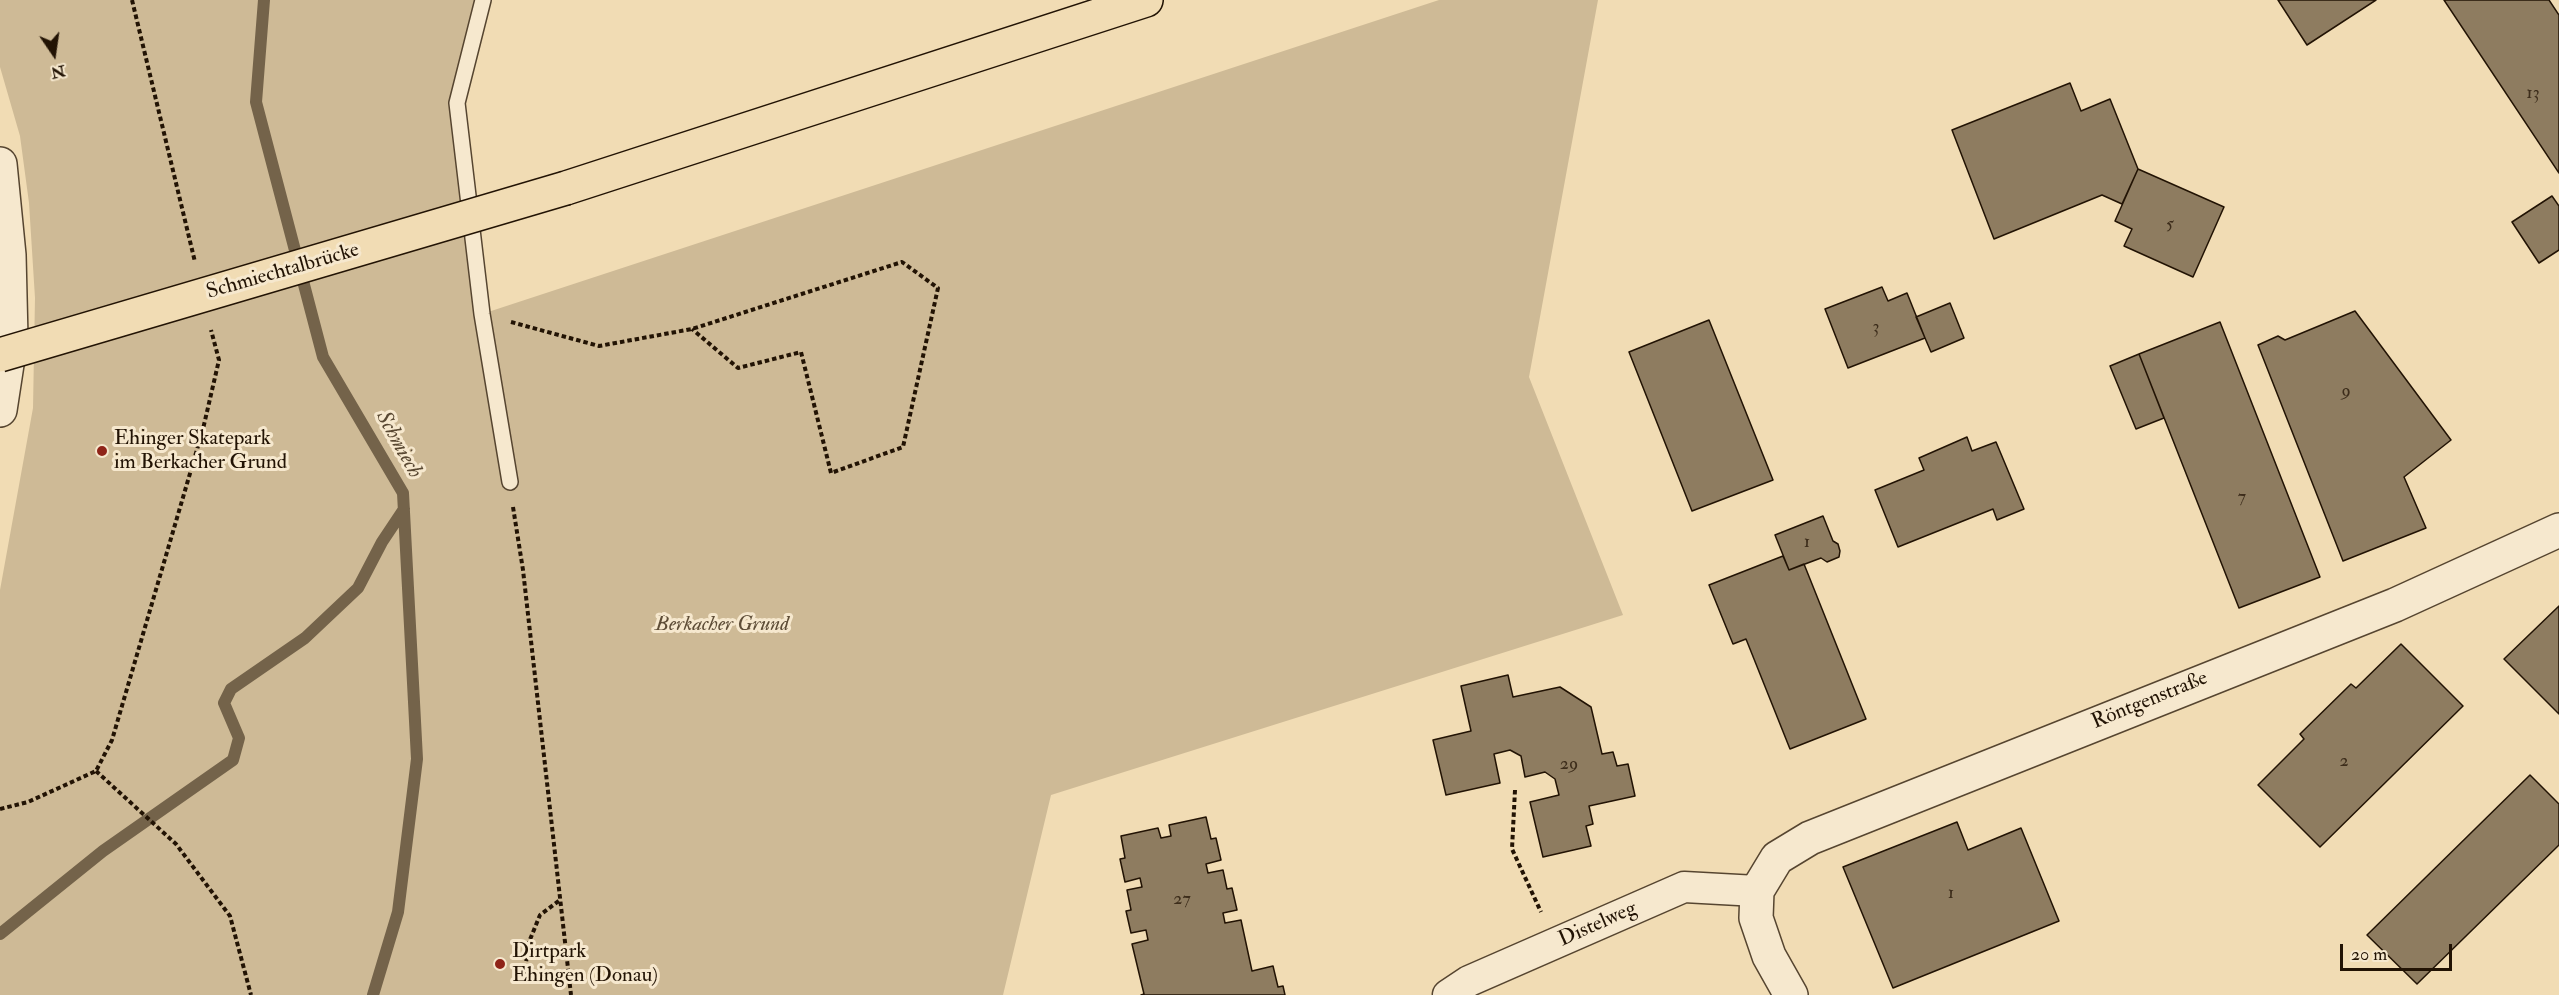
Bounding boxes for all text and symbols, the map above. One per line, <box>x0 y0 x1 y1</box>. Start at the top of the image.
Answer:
north arrow <box>24 24 84 84</box>
text: N <box>49 60 67 83</box>
house number: 13 <box>2526 83 2540 105</box>
house number: 5 <box>2166 214 2174 236</box>
street label: Schmiechtalbrücke <box>204 238 362 306</box>
house number: 3 <box>1873 317 1879 339</box>
house number: 9 <box>2341 381 2351 403</box>
water label: Schmiech <box>369 407 427 483</box>
place label: Ehinger Skatepark im Berkacher Grund <box>114 426 287 476</box>
marker: Ehinger Skatepark im Berkacher Grund <box>95 444 109 458</box>
house number: 7 <box>2238 487 2246 509</box>
house number: 1 <box>1804 532 1810 554</box>
park label: Berkacher Grund <box>655 612 789 638</box>
street label: Röntgenstraße <box>2088 666 2212 736</box>
house number: 2 <box>2339 751 2349 773</box>
house number: 29 <box>1560 754 1578 776</box>
house number: 1 <box>1948 883 1954 905</box>
house number: 27 <box>1173 889 1191 911</box>
street label: Distelweg <box>1555 897 1641 953</box>
scale bar <box>2343 932 2456 970</box>
place label: Dirtpark Ehingen (Donau) <box>512 939 658 989</box>
text: 20 m <box>2351 943 2387 966</box>
marker: Dirtpark Ehingen (Donau) <box>493 957 507 971</box>

